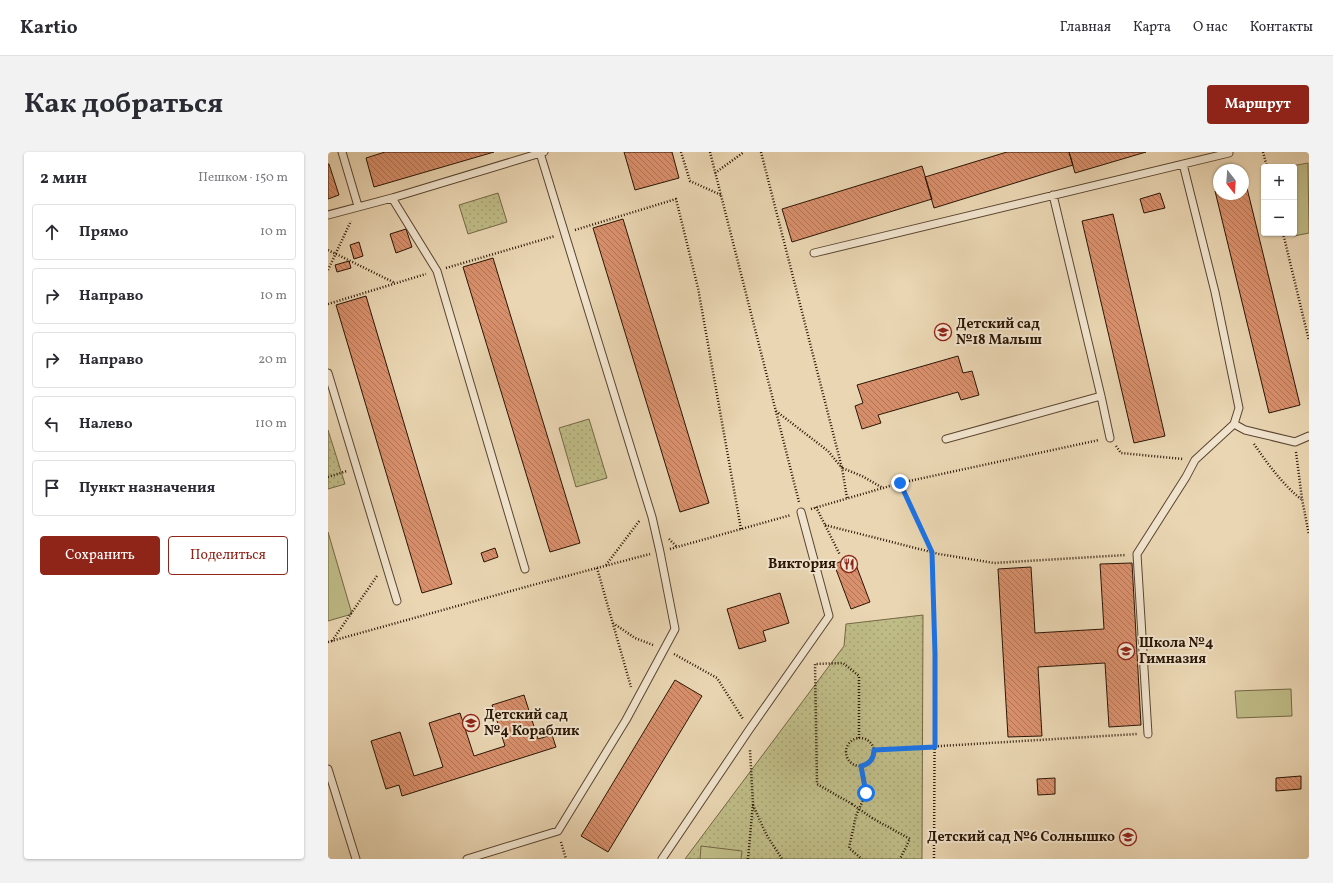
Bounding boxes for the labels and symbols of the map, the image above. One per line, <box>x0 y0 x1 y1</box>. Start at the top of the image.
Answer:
north arrow <box>1213 164 1249 200</box>
place label: Детский сад №18 Малыш <box>956 315 1042 350</box>
school or university icon: Детский сад №18 Малыш <box>933 322 953 342</box>
route end <box>891 474 909 492</box>
restaurant icon: Виктория <box>839 554 859 574</box>
place label: Виктория <box>768 555 836 574</box>
place label: Школа №4 Гимназия <box>1139 634 1214 669</box>
school or university icon: Школа №4 Гимназия <box>1116 641 1136 661</box>
place label: Детский сад №4 Кораблик <box>484 706 580 741</box>
school or university icon: Детский сад №4 Кораблик <box>461 713 481 733</box>
route start <box>857 784 875 802</box>
school or university icon: Детский сад №6 Солнышко <box>1118 827 1138 847</box>
place label: Детский сад №6 Солнышко <box>927 828 1115 847</box>

